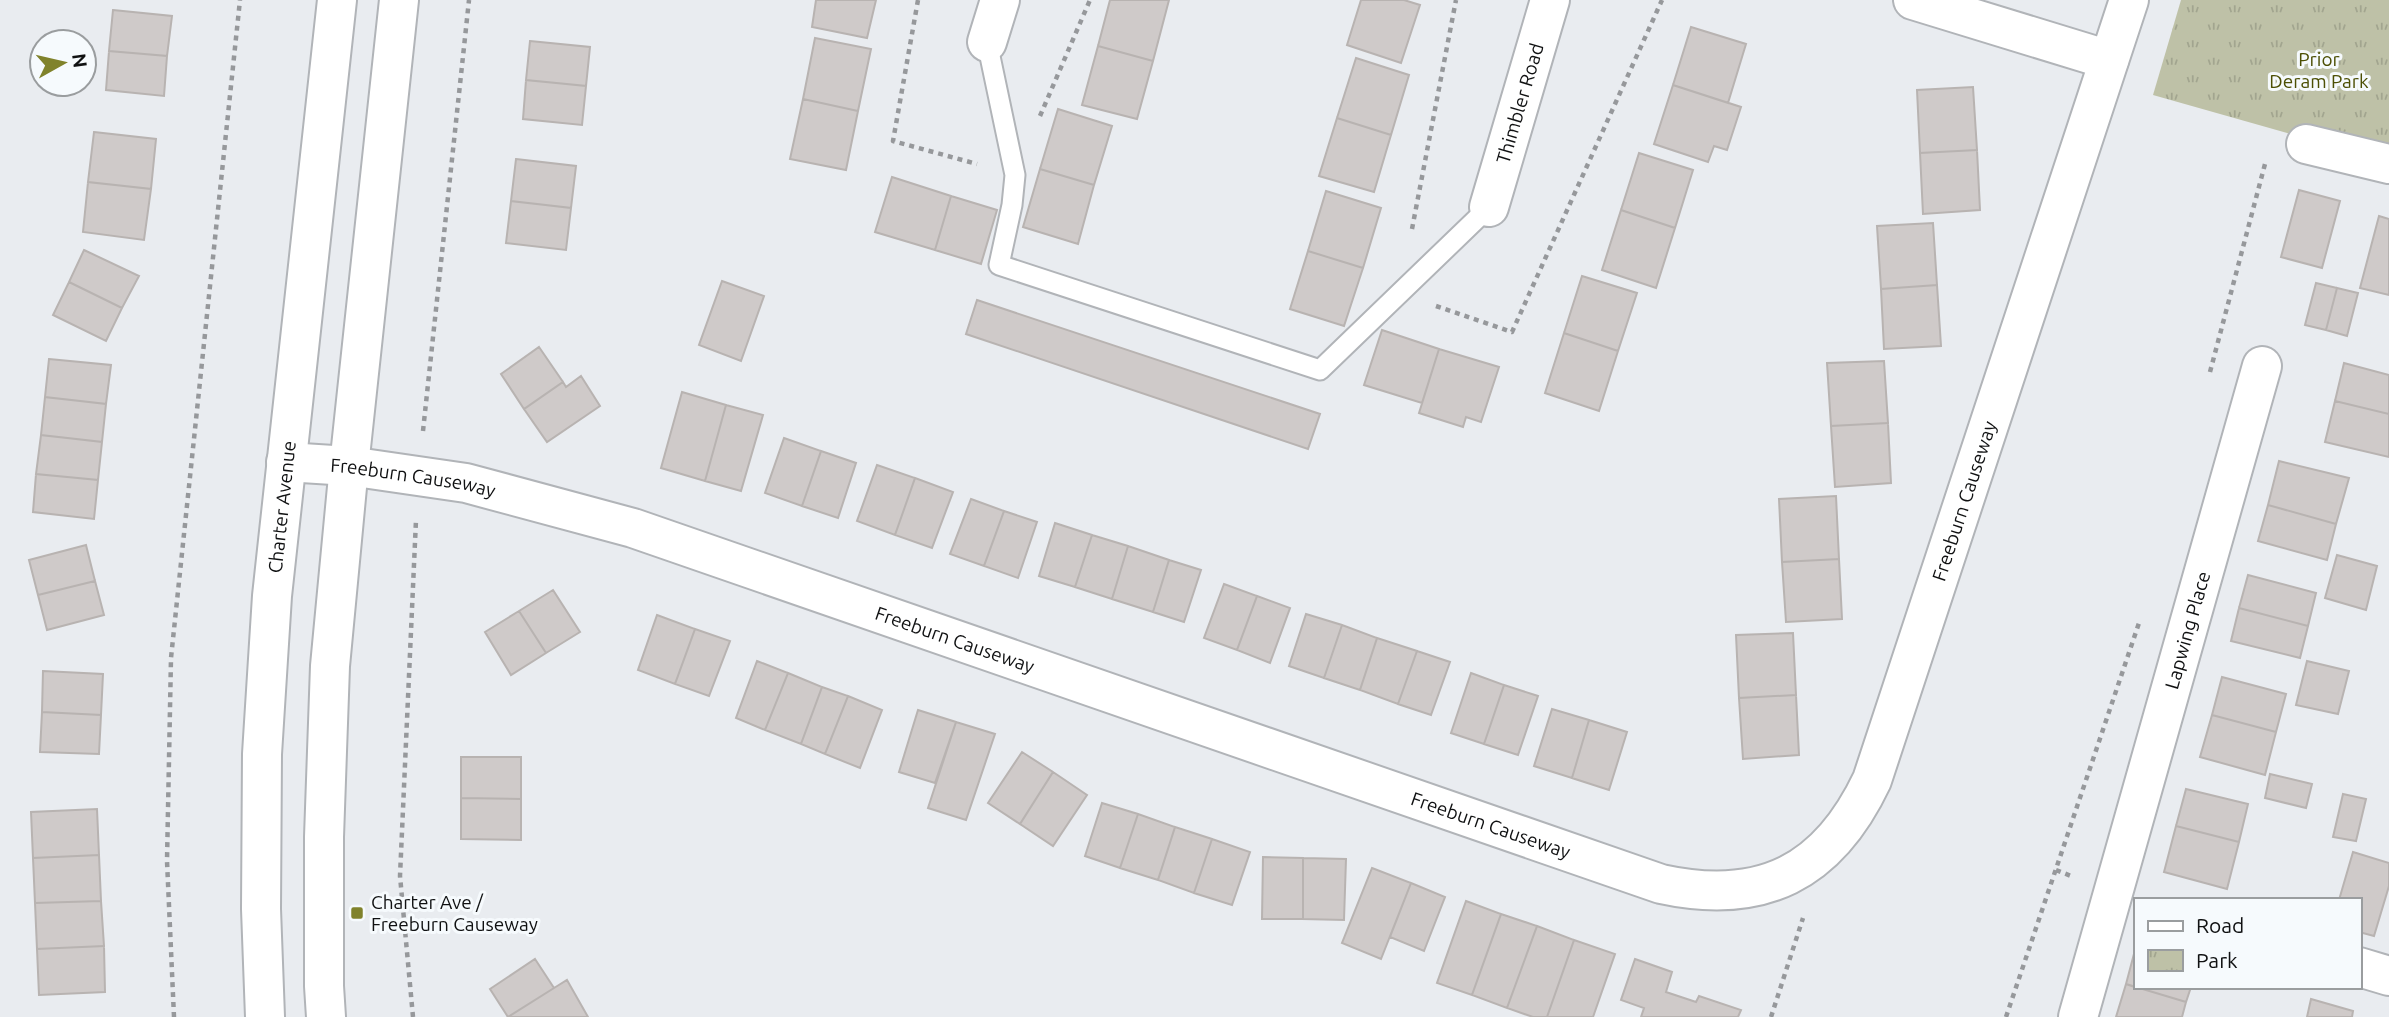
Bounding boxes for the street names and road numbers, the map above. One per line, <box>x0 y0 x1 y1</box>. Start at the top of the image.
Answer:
street label: Thimbler Road <box>1491 41 1548 166</box>
street label: Freeburn Causeway <box>1927 418 2000 584</box>
street label: Charter Avenue <box>264 440 300 574</box>
street label: Freeburn Causeway <box>330 454 498 501</box>
street label: Lapwing Place <box>2160 569 2214 692</box>
street label: Freeburn Causeway <box>872 602 1037 677</box>
street label: Freeburn Causeway <box>1408 787 1573 863</box>

